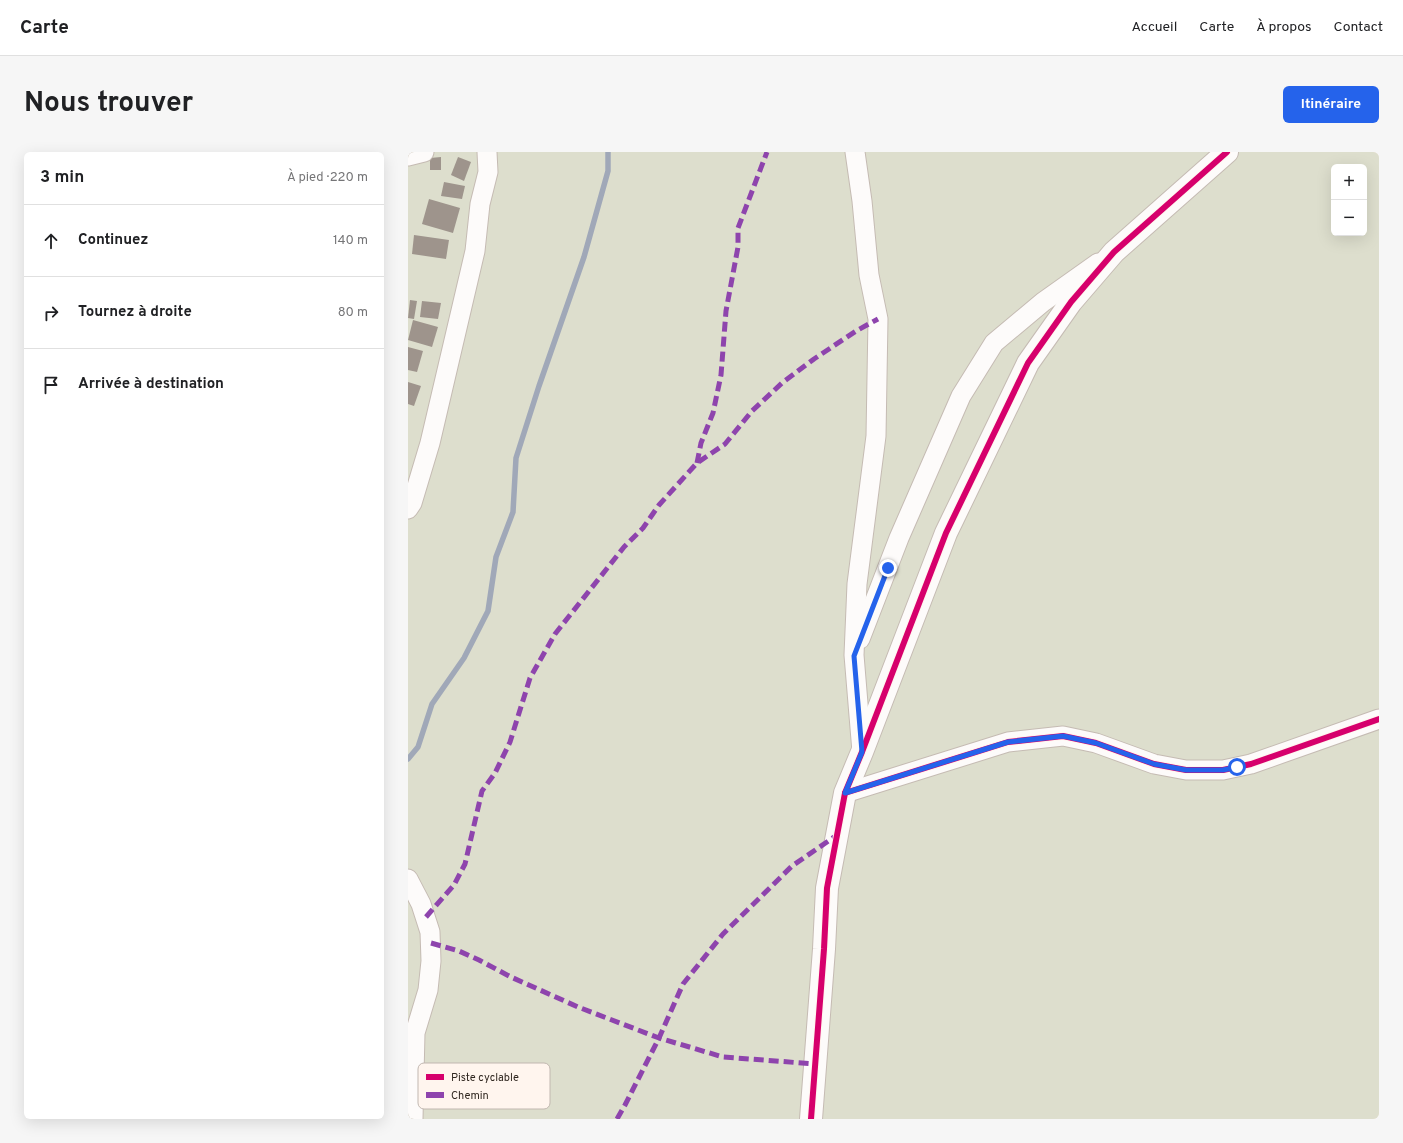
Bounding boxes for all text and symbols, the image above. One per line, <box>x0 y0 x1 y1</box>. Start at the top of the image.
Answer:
text: Carte <box>20 16 69 40</box>
text: Accueil <box>1131 19 1177 36</box>
text: Carte <box>1199 19 1234 36</box>
text: À propos <box>1256 19 1312 36</box>
text: Contact <box>1334 19 1383 36</box>
text: Nous trouver <box>24 86 193 122</box>
button: Itinéraire <box>1283 86 1379 123</box>
map controls <box>1331 164 1367 236</box>
button: + <box>1331 164 1367 200</box>
text: 3 min <box>40 167 84 189</box>
text: À pied · 220 m <box>287 170 368 186</box>
button: − <box>1331 200 1367 236</box>
icon: ahead <box>40 230 62 252</box>
text: Continuez <box>78 231 148 250</box>
text: 140 m <box>333 233 368 249</box>
icon: right <box>40 302 62 324</box>
text: Tournez à droite <box>78 303 192 322</box>
text: 80 m <box>338 305 368 321</box>
icon: arrive <box>40 374 62 396</box>
text: Arrivée à destination <box>78 375 224 394</box>
route end <box>879 559 897 577</box>
route start <box>1228 758 1246 776</box>
legend <box>418 1063 550 1109</box>
text: Piste cyclable <box>451 1071 519 1085</box>
text: Chemin <box>451 1089 489 1103</box>

